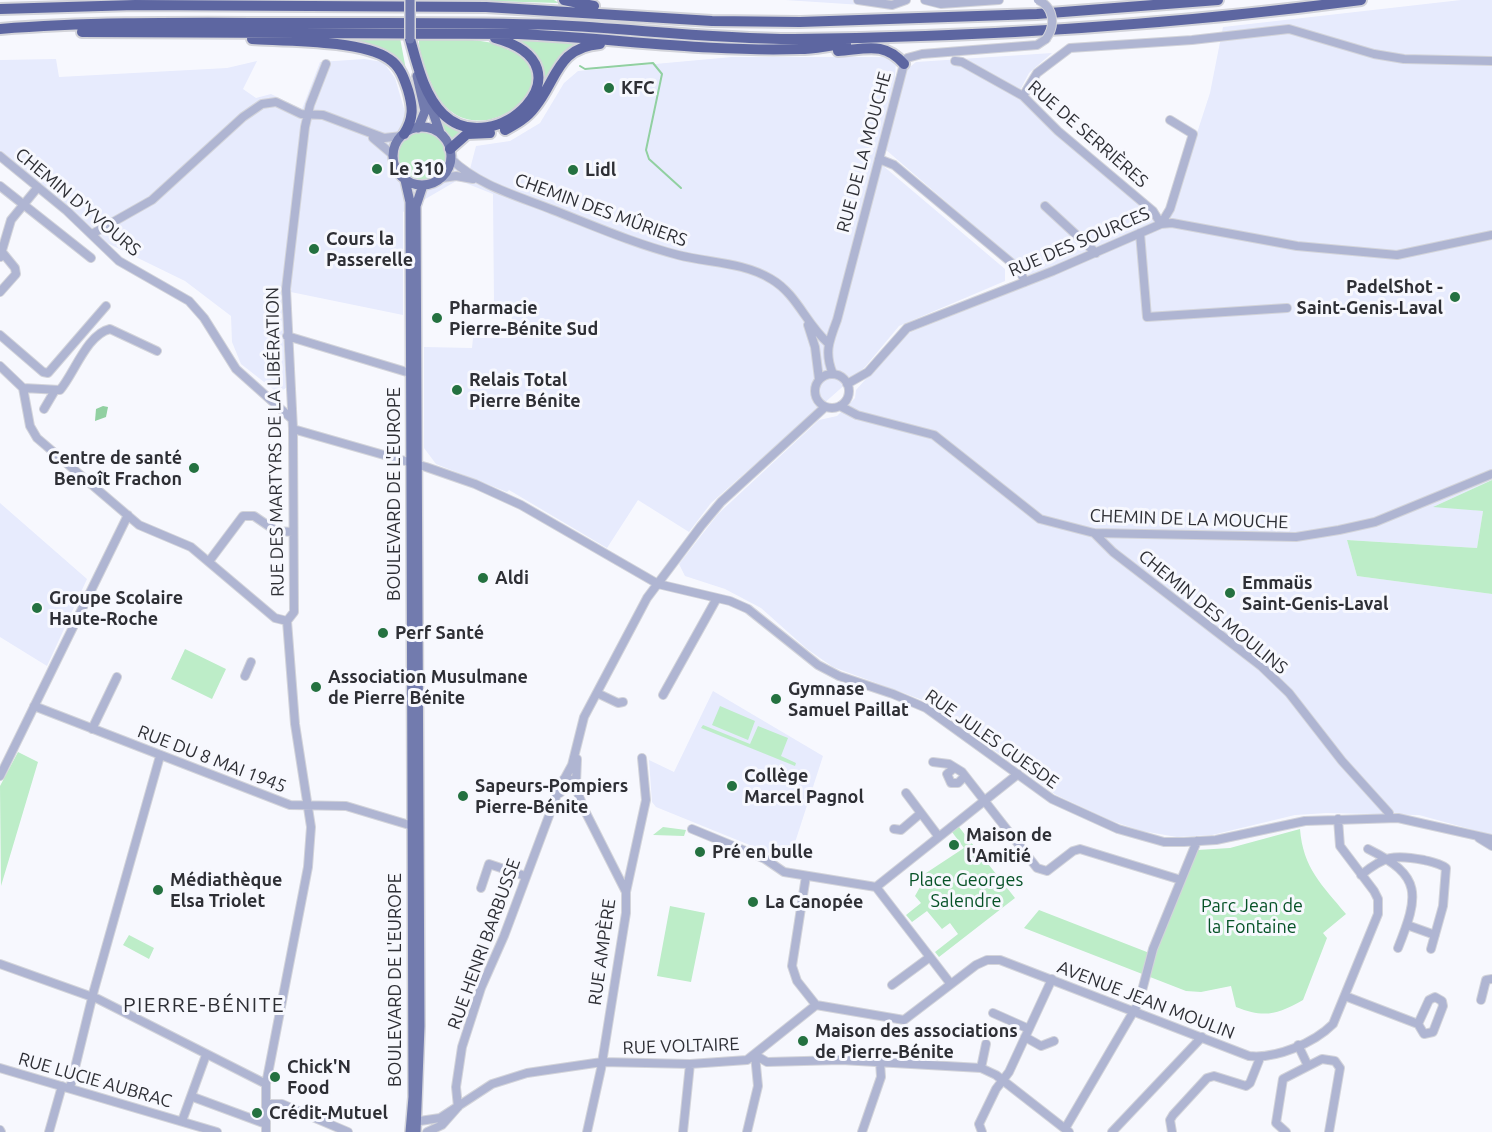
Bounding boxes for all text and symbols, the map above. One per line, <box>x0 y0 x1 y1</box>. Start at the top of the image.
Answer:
street label: RUE DE LA MOUCHE <box>832 69 896 235</box>
street label: RUE DE SERRIÈRES <box>1024 76 1152 192</box>
place label: KFC <box>621 77 654 99</box>
marker: KFC <box>602 81 616 95</box>
street label: CHEMIN D'YVOURS <box>11 143 145 261</box>
place label: Le 310 <box>389 158 444 180</box>
place label: Lidl <box>585 159 616 181</box>
marker: Le 310 <box>370 162 384 176</box>
marker: Lidl <box>566 163 580 177</box>
street label: CHEMIN DES MÛRIERS <box>512 169 690 251</box>
street label: RUE DES SOURCES <box>1005 202 1153 282</box>
place label: Cours la Passerelle <box>326 228 413 270</box>
marker: Cours la Passerelle <box>307 242 321 256</box>
place label: PadelShot - Saint-Genis-Laval <box>1297 276 1443 318</box>
street label: RUE DES MARTYRS DE LA LIBÉRATION <box>261 287 289 597</box>
marker: PadelShot - Saint-Genis-Laval <box>1448 290 1462 304</box>
place label: Pharmacie Pierre-Bénite Sud <box>449 297 598 340</box>
marker: Pharmacie Pierre-Bénite Sud <box>430 311 444 325</box>
place label: Relais Total Pierre Bénite <box>469 369 581 412</box>
marker: Relais Total Pierre Bénite <box>450 383 464 397</box>
street label: BOULEVARD DE L'EUROPE <box>383 387 405 601</box>
place label: Centre de santé Benoît Frachon <box>48 447 182 490</box>
marker: Centre de santé Benoît Frachon <box>187 461 201 475</box>
street label: CHEMIN DE LA MOUCHE <box>1089 505 1289 533</box>
street label: CHEMIN DES MOULINS <box>1134 545 1292 679</box>
place label: Aldi <box>495 567 529 589</box>
marker: Aldi <box>476 571 490 585</box>
place label: Emmaüs Saint-Genis-Laval <box>1242 572 1388 614</box>
marker: Emmaüs Saint-Genis-Laval <box>1223 586 1237 600</box>
place label: Groupe Scolaire Haute-Roche <box>49 587 183 630</box>
marker: Groupe Scolaire Haute-Roche <box>30 601 44 615</box>
place label: Perf Santé <box>395 622 484 644</box>
marker: Perf Santé <box>376 626 390 640</box>
place label: Association Musulmane de Pierre Bénite <box>328 666 528 708</box>
place label: Gymnase Samuel Paillat <box>788 678 909 720</box>
marker: Association Musulmane de Pierre Bénite <box>309 680 323 694</box>
street label: RUE JULES GUESDE <box>921 685 1063 793</box>
marker: Gymnase Samuel Paillat <box>769 692 783 706</box>
street label: RUE DU 8 MAI 1945 <box>134 721 290 797</box>
place label: Collège Marcel Pagnol <box>744 765 864 808</box>
place label: Sapeurs-Pompiers Pierre-Bénite <box>475 775 628 818</box>
marker: Collège Marcel Pagnol <box>725 779 739 793</box>
marker: Sapeurs-Pompiers Pierre-Bénite <box>456 789 470 803</box>
place label: Maison de l'Amitié <box>966 824 1052 866</box>
marker: Maison de l'Amitié <box>947 838 961 852</box>
place label: Pré en bulle <box>712 841 813 863</box>
marker: Pré en bulle <box>693 845 707 859</box>
street label: RUE HENRI BARBUSSE <box>443 856 525 1032</box>
place label: Médiathèque Elsa Triolet <box>170 869 282 912</box>
park label: Place Georges Salendre <box>909 869 1023 912</box>
street label: BOULEVARD DE L'EUROPE <box>384 873 406 1087</box>
marker: Médiathèque Elsa Triolet <box>151 883 165 897</box>
place label: La Canopée <box>765 891 863 913</box>
marker: La Canopée <box>746 895 760 909</box>
park label: Parc Jean de la Fontaine <box>1201 895 1303 938</box>
street label: RUE AMPÈRE <box>584 897 620 1007</box>
street label: AVENUE JEAN MOULIN <box>1054 956 1238 1044</box>
district label: PIERRE-BÉNITE <box>123 992 285 1018</box>
place label: Maison des associations de Pierre-Bénite <box>815 1020 1018 1062</box>
street label: RUE VOLTAIRE <box>622 1033 740 1059</box>
marker: Maison des associations de Pierre-Bénite <box>796 1034 810 1048</box>
street label: RUE LUCIE AUBRAC <box>16 1048 174 1112</box>
place label: Chick'N Food <box>287 1056 351 1098</box>
marker: Chick'N Food <box>268 1070 282 1084</box>
place label: Crédit-Mutuel <box>269 1102 388 1124</box>
marker: Crédit-Mutuel <box>250 1106 264 1120</box>

